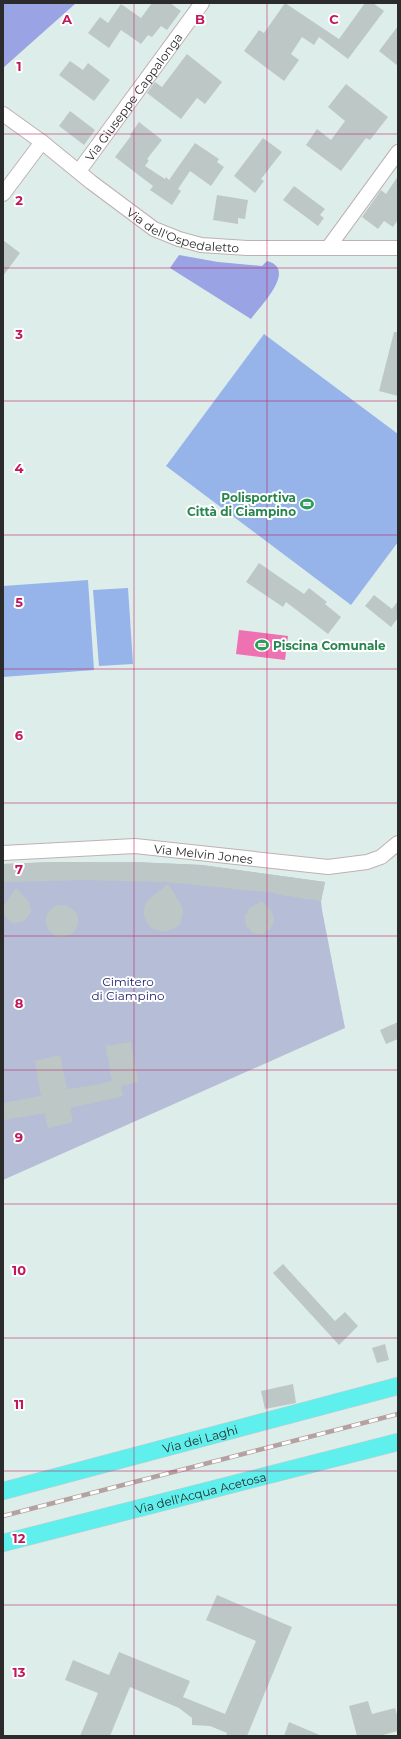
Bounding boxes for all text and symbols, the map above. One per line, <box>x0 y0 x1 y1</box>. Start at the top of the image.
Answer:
text: A <box>61 11 73 27</box>
text: B <box>195 11 205 27</box>
text: C <box>329 11 339 27</box>
street label: Via Giuseppe Cappalonga <box>81 30 185 164</box>
text: 1 <box>16 58 22 74</box>
text: 2 <box>15 192 23 208</box>
street label: Via dell'Ospedaletto <box>124 204 240 255</box>
text: 3 <box>14 326 23 342</box>
text: 4 <box>15 460 24 476</box>
place label: Polisportiva Città di Ciampino <box>187 490 296 519</box>
sports icon: Polisportiva Città di Ciampino <box>299 496 315 512</box>
text: 5 <box>15 594 23 610</box>
sports icon: Piscina Comunale <box>254 637 270 653</box>
place label: Piscina Comunale <box>273 638 386 653</box>
text: 6 <box>15 727 24 743</box>
street label: Via Melvin Jones <box>153 841 254 866</box>
text: 7 <box>15 861 23 877</box>
park label: Cimitero di Ciampino <box>91 974 165 1003</box>
text: 8 <box>15 995 24 1011</box>
text: 9 <box>15 1129 23 1145</box>
text: 10 <box>12 1262 26 1278</box>
text: 11 <box>14 1396 24 1412</box>
street label: Via dei Laghi <box>161 1421 239 1456</box>
street label: Via dell'Acqua Acetosa <box>134 1469 268 1516</box>
text: 12 <box>13 1530 26 1546</box>
text: 13 <box>13 1664 26 1680</box>

